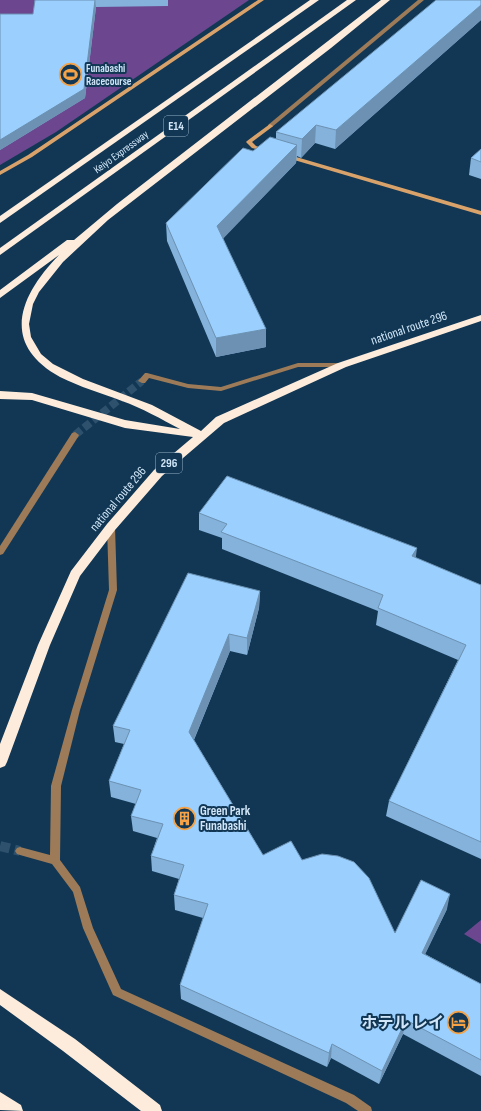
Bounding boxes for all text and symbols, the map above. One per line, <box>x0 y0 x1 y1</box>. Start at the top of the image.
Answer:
sports icon: Funabashi Racecourse <box>57 61 83 87</box>
place label: Funabashi Racecourse <box>86 62 132 88</box>
road number: E14 <box>164 116 188 136</box>
street label: Keiyo Expressway <box>91 127 152 176</box>
street label: national route 296 <box>369 307 450 349</box>
road number: 296 <box>156 453 182 473</box>
street label: national route 296 <box>86 463 150 535</box>
place label: Green Park Funabashi <box>200 803 251 834</box>
building icon: Green Park Funabashi <box>172 805 198 831</box>
hotel icon: ホテル レイ <box>446 1010 472 1036</box>
place label: ホテル レイ <box>362 1014 444 1033</box>

